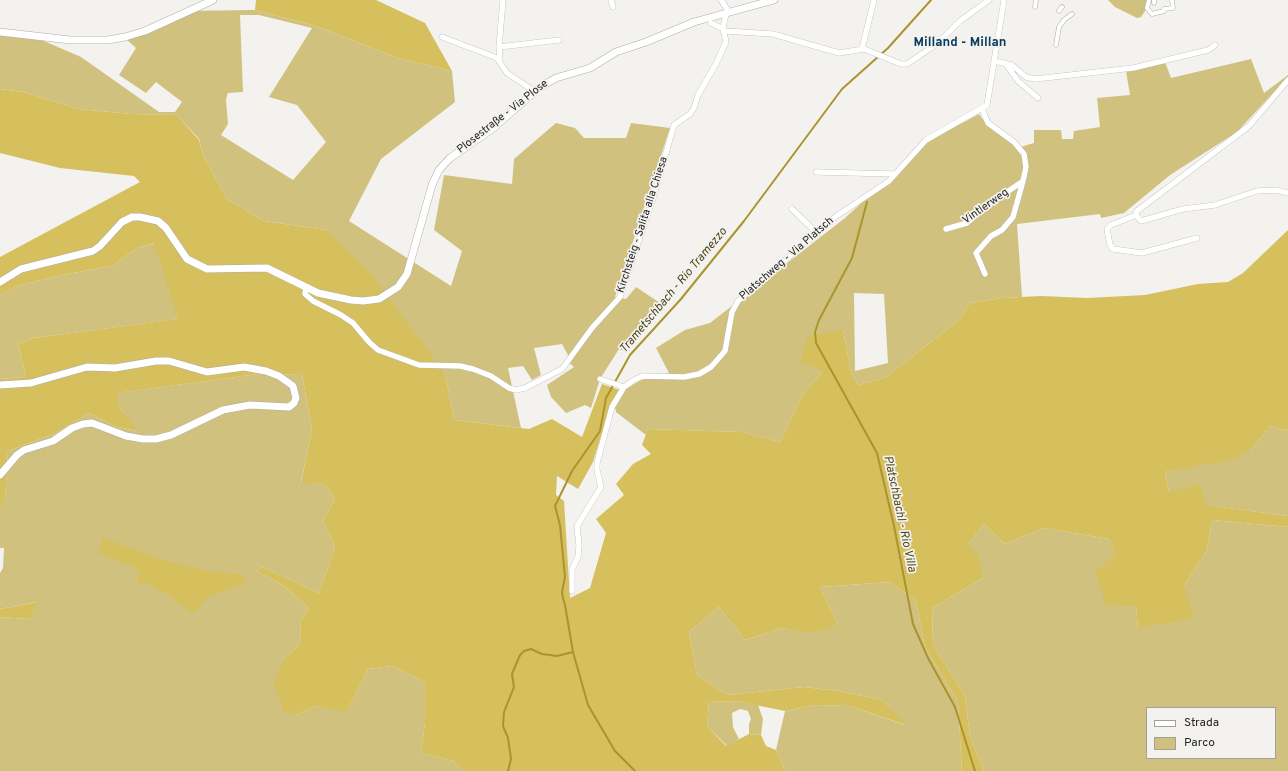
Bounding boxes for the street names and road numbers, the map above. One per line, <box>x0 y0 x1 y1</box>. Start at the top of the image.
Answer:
street label: Plosestraße - Via Plose <box>455 77 551 157</box>
street label: Kirchsteig - Salita alla Chiesa <box>615 155 671 295</box>
street label: Vintlerweg <box>960 186 1012 228</box>
street label: Platschweg - Via Platsch <box>737 215 837 303</box>

